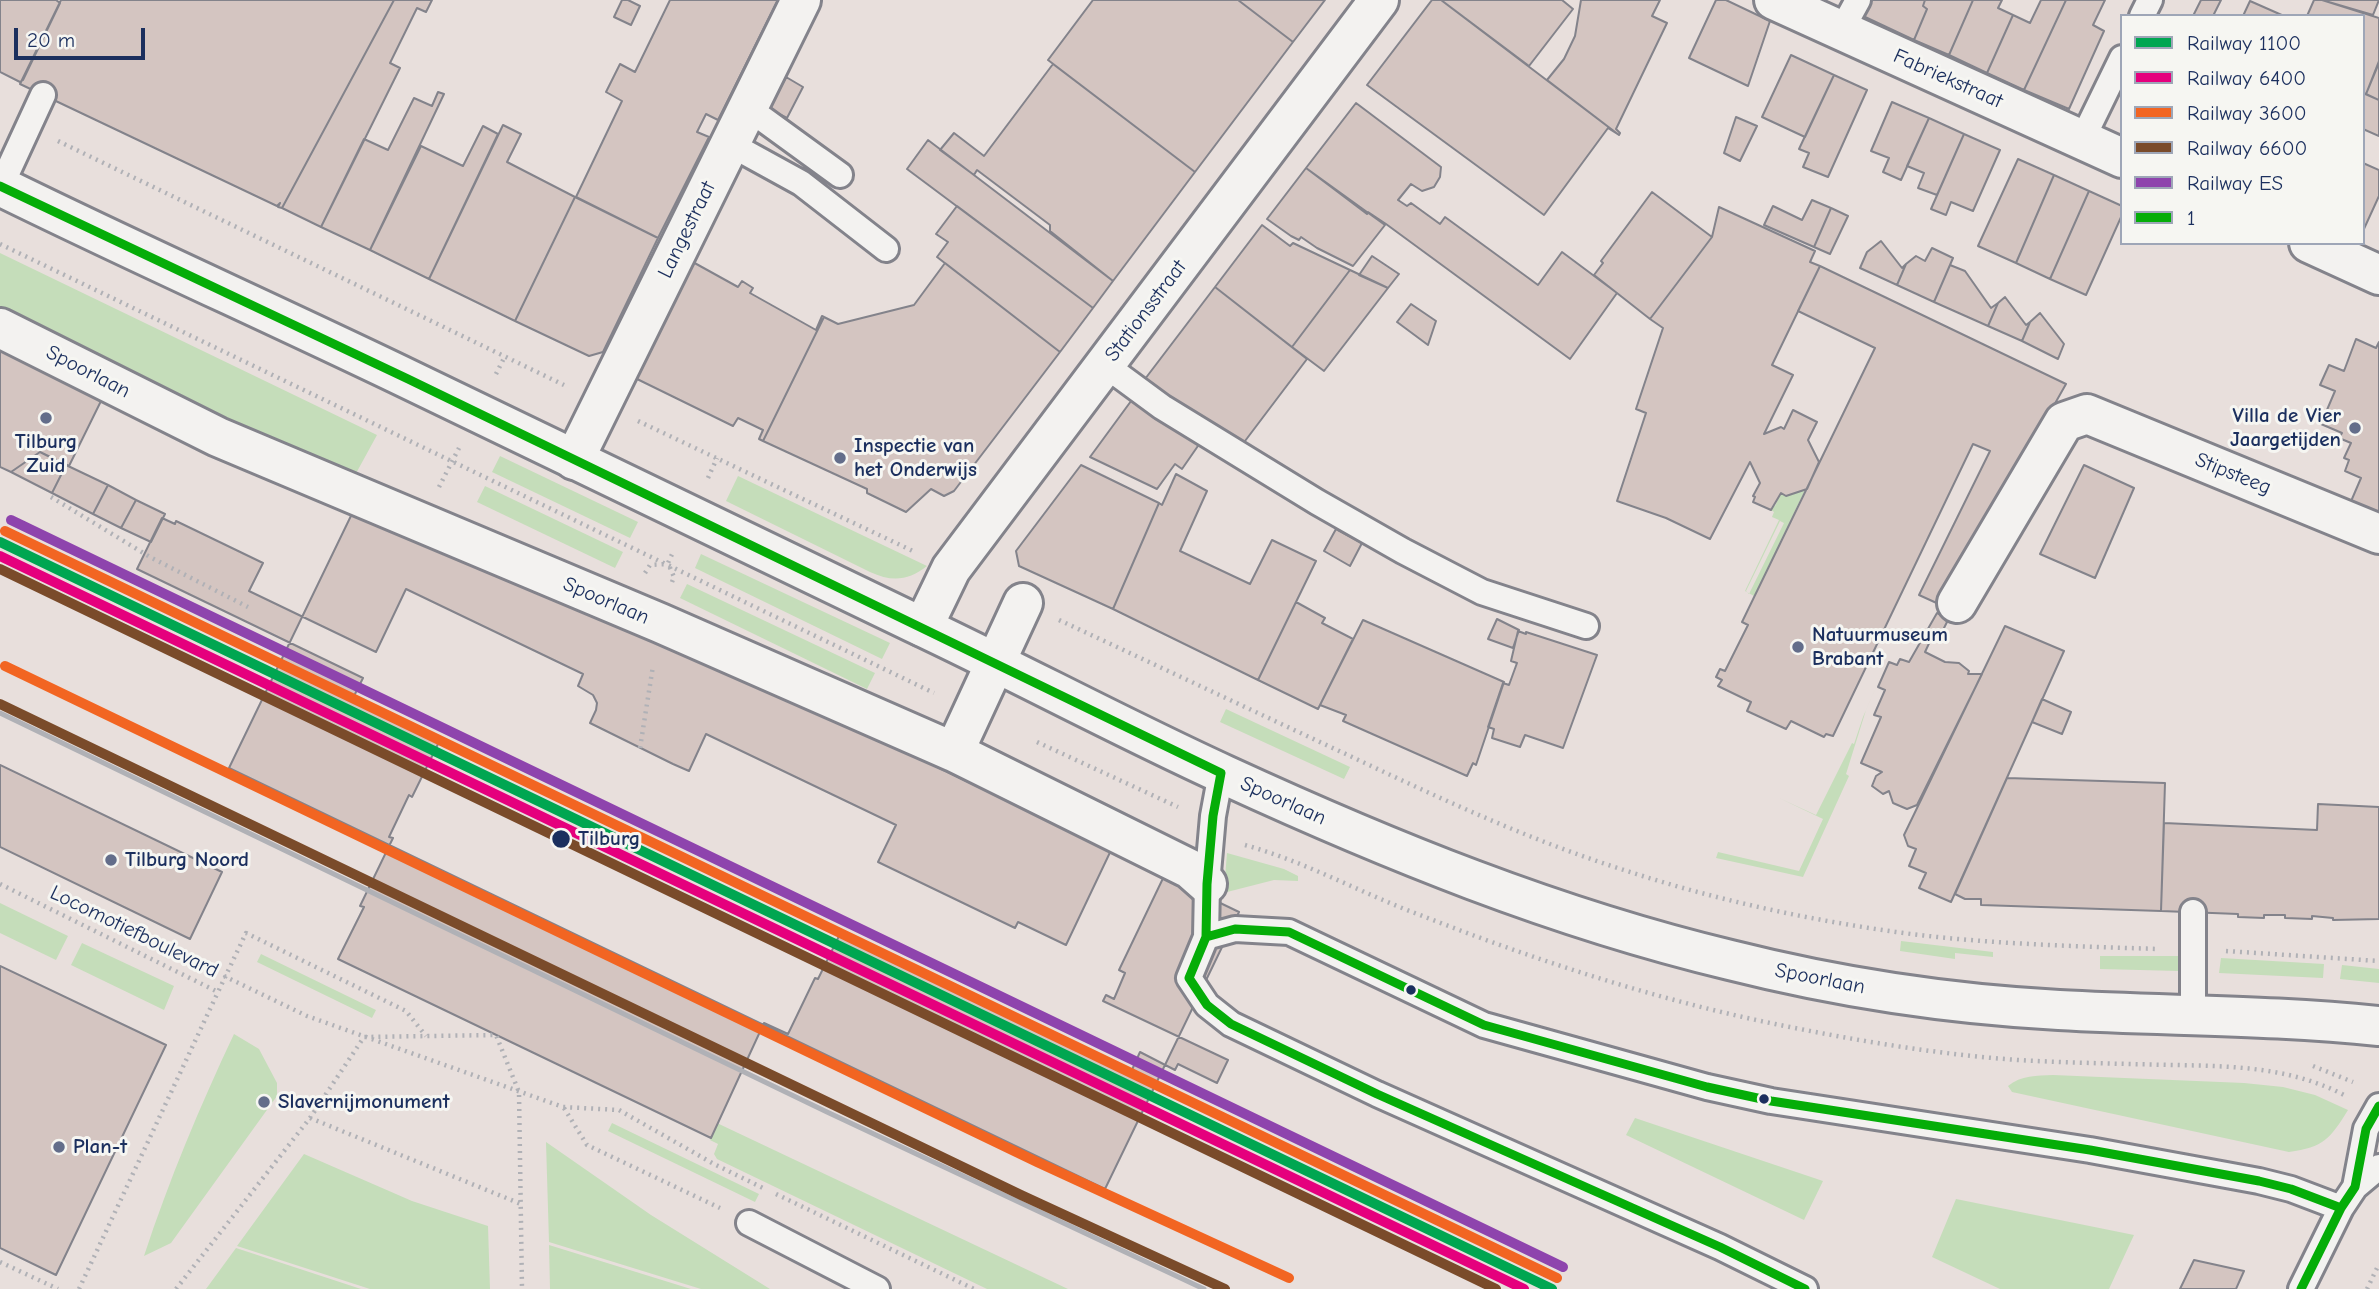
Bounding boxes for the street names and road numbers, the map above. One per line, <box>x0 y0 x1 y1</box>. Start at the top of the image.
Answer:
street label: Fabriekstraat <box>1889 44 2007 114</box>
street label: Langestraat <box>653 177 721 283</box>
street label: Stationsstraat <box>1100 255 1192 367</box>
street label: Spoorlaan <box>42 340 134 404</box>
street label: Stipsteeg <box>2191 447 2275 501</box>
street label: Spoorlaan <box>559 572 653 630</box>
street label: Spoorlaan <box>1236 771 1330 831</box>
street label: Locomotiefboulevard <box>46 880 222 984</box>
street label: Spoorlaan <box>1773 958 1867 1000</box>

